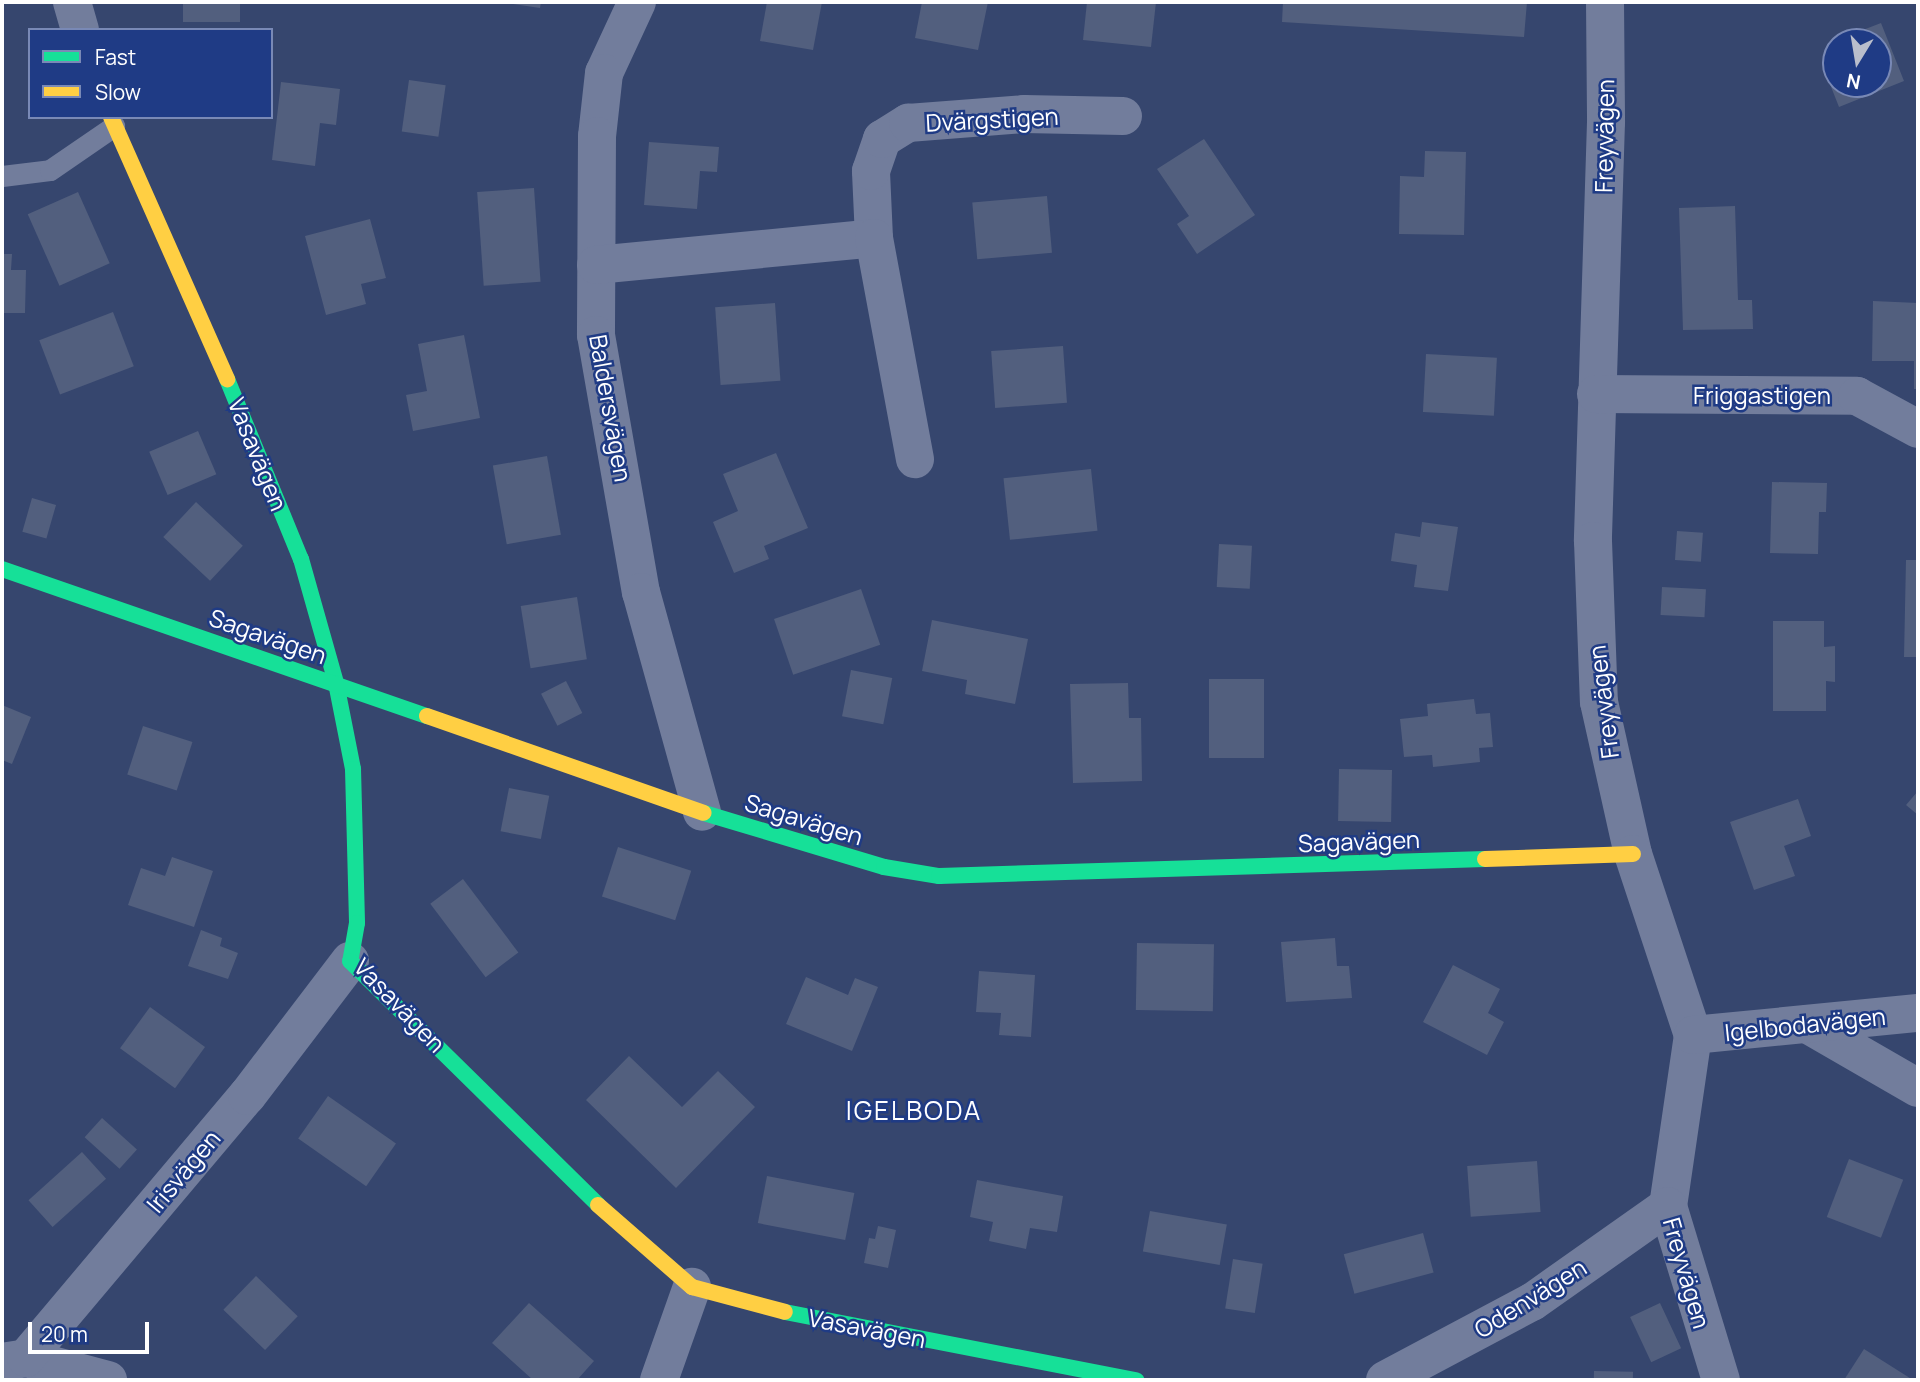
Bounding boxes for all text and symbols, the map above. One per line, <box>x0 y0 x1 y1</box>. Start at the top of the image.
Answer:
legend <box>28 28 273 119</box>
north arrow <box>1822 28 1892 98</box>
text: Fast <box>95 43 136 71</box>
text: N <box>1844 68 1863 96</box>
text: Slow <box>95 78 141 106</box>
street label: Freyvägen <box>1589 79 1619 193</box>
street label: Dvärgstigen <box>925 101 1059 137</box>
street label: Baldersvägen <box>584 332 638 484</box>
street label: Friggastigen <box>1693 381 1831 409</box>
street label: Vasavägen <box>222 393 294 515</box>
street label: Sagavägen <box>206 603 330 669</box>
street label: Freyvägen <box>1582 644 1624 760</box>
street label: Sagavägen <box>741 787 867 851</box>
street label: Sagavägen <box>1297 824 1421 858</box>
street label: Vasavägen <box>348 952 452 1058</box>
street label: Igelbodavägen <box>1723 1001 1887 1047</box>
district label: IGELBODA <box>847 1095 981 1127</box>
street label: Irisvägen <box>140 1124 226 1218</box>
street label: Freyvägen <box>1657 1214 1717 1332</box>
street label: Odenvägen <box>1469 1252 1591 1344</box>
street label: Vasavägen <box>806 1302 928 1354</box>
scale bar <box>32 1308 152 1352</box>
text: 20 m <box>41 1320 88 1348</box>

